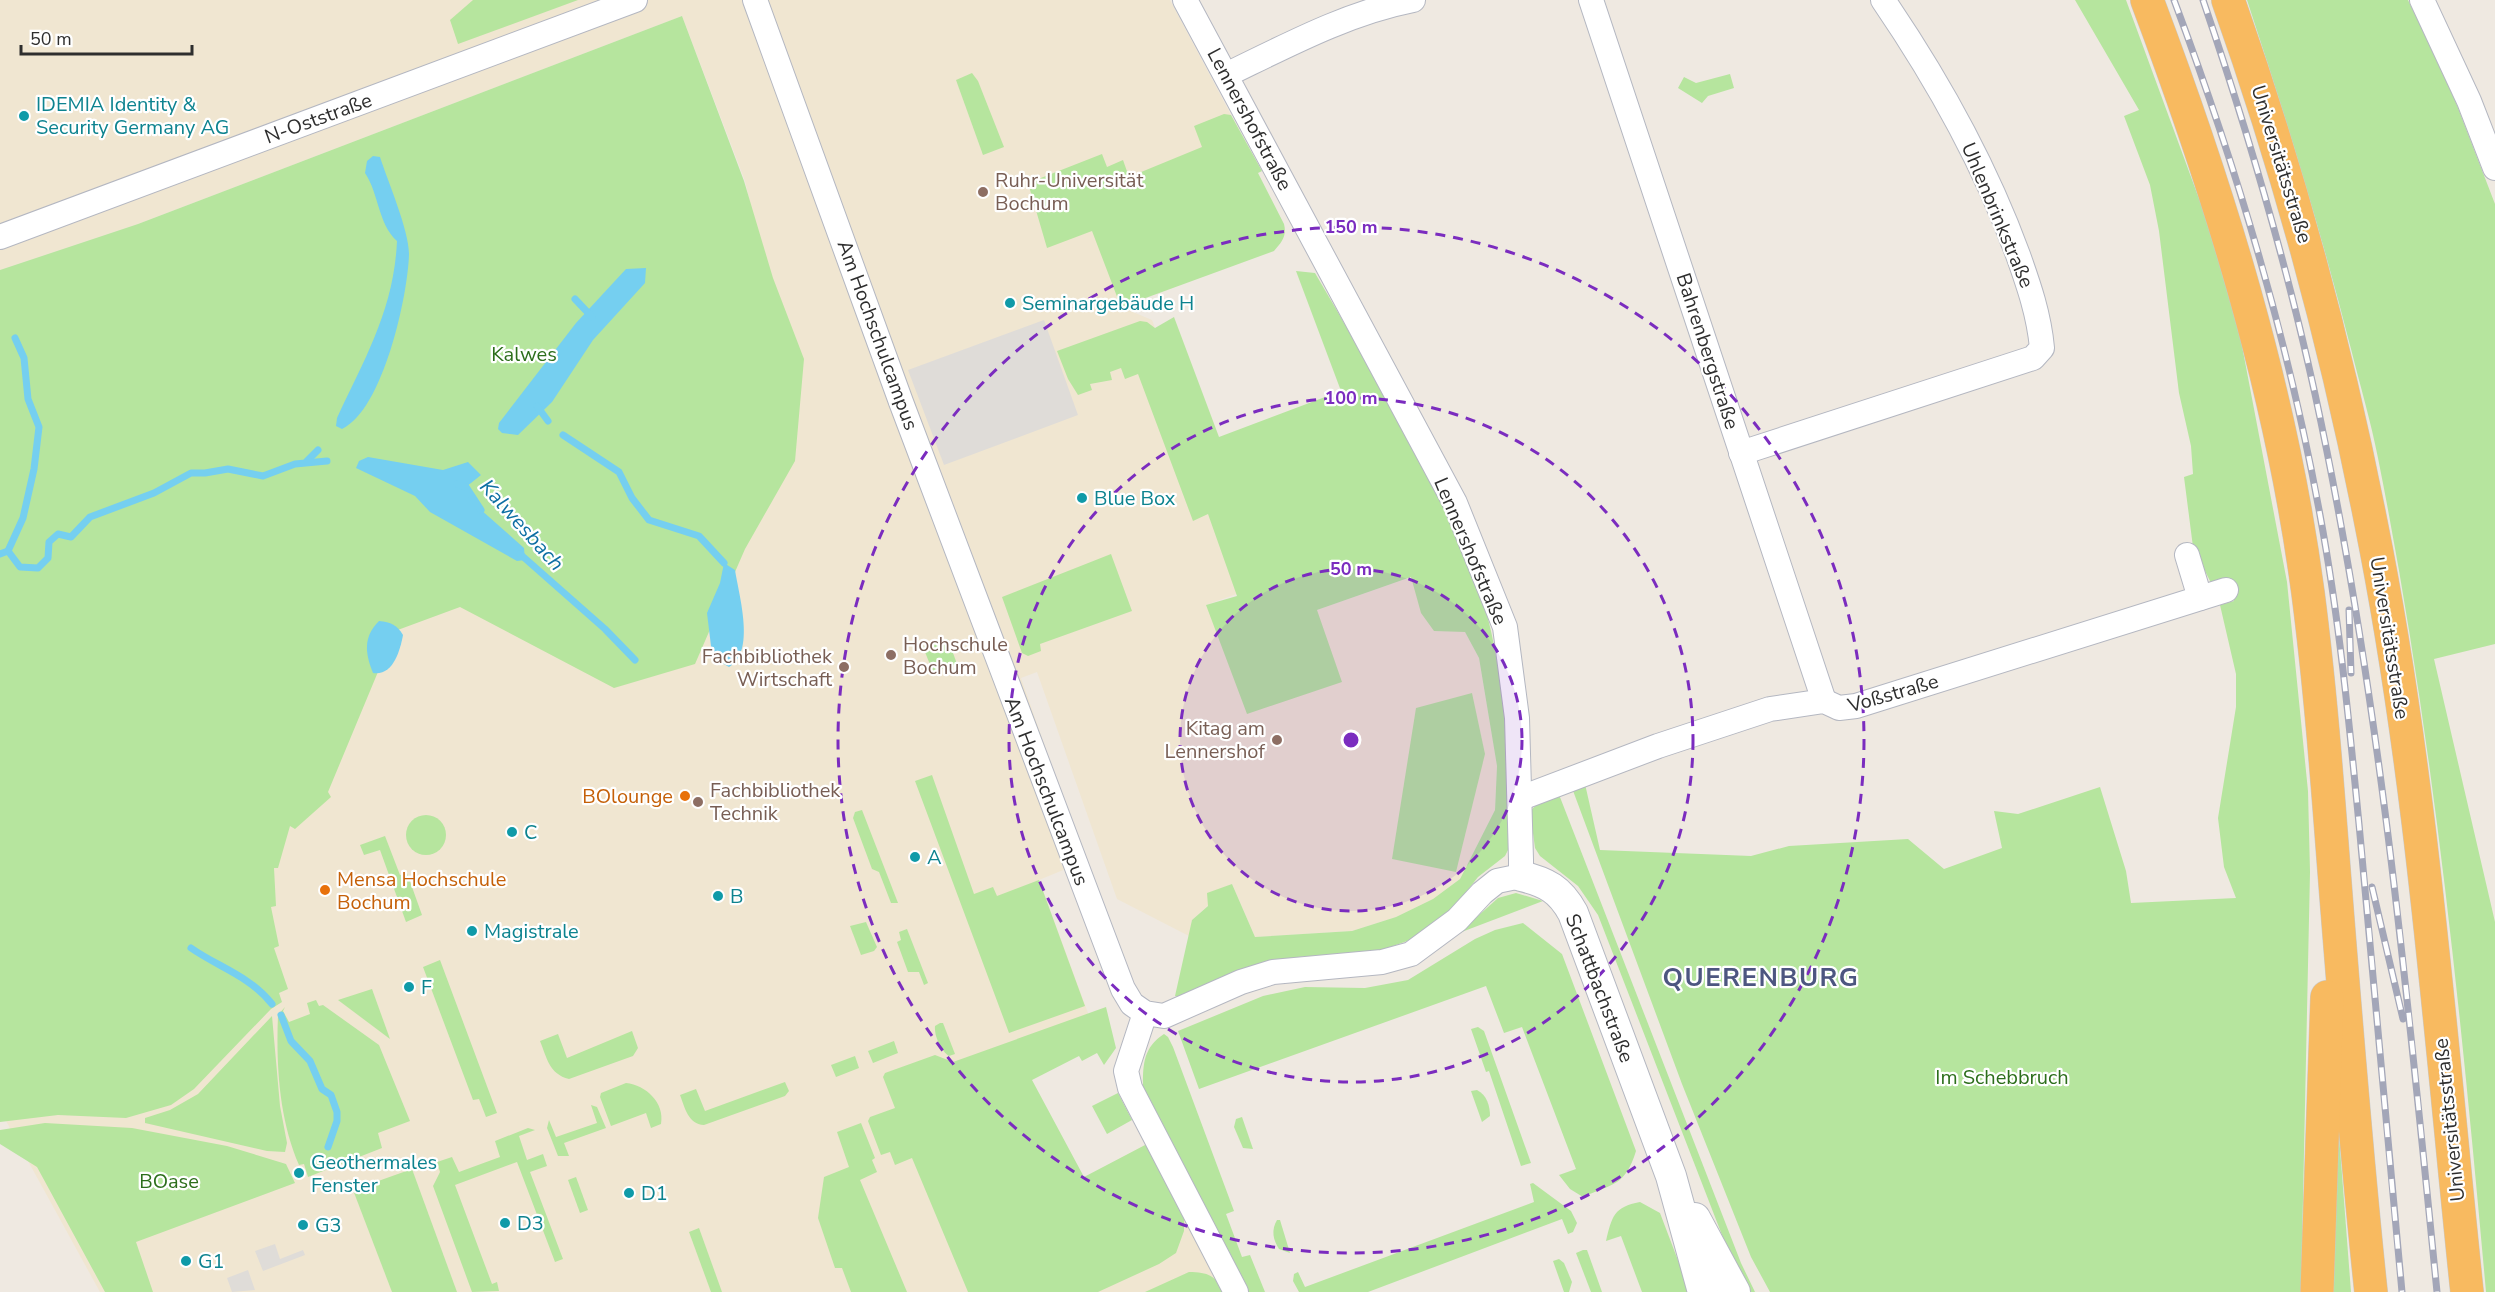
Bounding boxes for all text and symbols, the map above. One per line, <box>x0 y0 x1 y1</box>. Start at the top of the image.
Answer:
scale bar <box>21 18 192 56</box>
text: 50 m <box>30 27 72 51</box>
street label: Lennershofstraße <box>1201 43 1298 195</box>
street label: Universitätsstraße <box>2245 82 2318 247</box>
street label: N-Oststraße <box>261 87 376 150</box>
place label: IDEMIA Identity & Security Germany AG <box>36 91 229 141</box>
marker: IDEMIA Identity & Security Germany AG <box>17 109 31 123</box>
street label: Uhlenbrinkstraße <box>1955 138 2040 292</box>
place label: Ruhr-Universität Bochum <box>995 167 1144 217</box>
marker: Ruhr-Universität Bochum <box>976 185 990 199</box>
text: 150 m <box>1324 215 1378 239</box>
street label: Am Hochschulcampus <box>831 236 925 434</box>
street label: Bahrenbergstraße <box>1670 270 1746 433</box>
place label: Seminargebäude H <box>1022 290 1194 317</box>
marker: Seminargebäude H <box>1003 296 1017 310</box>
park label: Kalwes <box>491 341 557 368</box>
text: 100 m <box>1324 386 1378 410</box>
water label: Kalwesbach <box>473 473 571 577</box>
street label: Lennershofstraße <box>1427 473 1514 629</box>
place label: Blue Box <box>1094 485 1176 512</box>
marker: Blue Box <box>1075 491 1089 505</box>
street label: Universitätsstraße <box>2363 555 2416 721</box>
text: 50 m <box>1330 557 1372 581</box>
place label: Hochschule Bochum <box>903 631 1008 681</box>
place label: Fachbibliothek Wirtschaft <box>702 643 833 693</box>
marker: Hochschule Bochum <box>884 648 898 662</box>
marker: Fachbibliothek Wirtschaft <box>837 660 851 674</box>
street label: Voßstraße <box>1844 668 1942 720</box>
street label: Am Hochschulcampus <box>998 693 1095 890</box>
place label: Kitag am Lennershof <box>1165 715 1265 765</box>
centre of rings <box>1341 730 1361 750</box>
marker: Kitag am Lennershof <box>1270 733 1284 747</box>
place label: Fachbibliothek Technik <box>710 777 841 827</box>
place label: BOlounge <box>582 783 673 810</box>
marker: BOlounge <box>678 789 692 803</box>
marker: Fachbibliothek Technik <box>691 795 705 809</box>
place label: C <box>524 819 537 846</box>
marker: C <box>505 825 519 839</box>
place label: A <box>927 844 942 871</box>
marker: A <box>908 850 922 864</box>
place label: Mensa Hochschule Bochum <box>337 866 506 916</box>
marker: Mensa Hochschule Bochum <box>318 883 332 897</box>
place label: B <box>730 883 744 910</box>
marker: B <box>711 889 725 903</box>
street label: Schattbachstraße <box>1559 910 1640 1066</box>
place label: Magistrale <box>484 918 579 945</box>
marker: Magistrale <box>465 924 479 938</box>
district label: QUERENBURG <box>1663 960 1859 995</box>
place label: F <box>421 974 432 1001</box>
marker: F <box>402 980 416 994</box>
street label: Universitätsstraße <box>2427 1037 2471 1203</box>
park label: Im Schebbruch <box>1935 1064 2069 1091</box>
place label: Geothermales Fenster <box>311 1149 437 1199</box>
marker: Geothermales Fenster <box>292 1166 306 1180</box>
park label: BOase <box>139 1168 199 1195</box>
place label: D1 <box>641 1180 668 1207</box>
marker: D1 <box>622 1186 636 1200</box>
place label: D3 <box>517 1210 544 1237</box>
place label: G3 <box>315 1212 342 1239</box>
marker: D3 <box>498 1216 512 1230</box>
marker: G3 <box>296 1218 310 1232</box>
place label: G1 <box>198 1248 225 1275</box>
marker: G1 <box>179 1254 193 1268</box>

